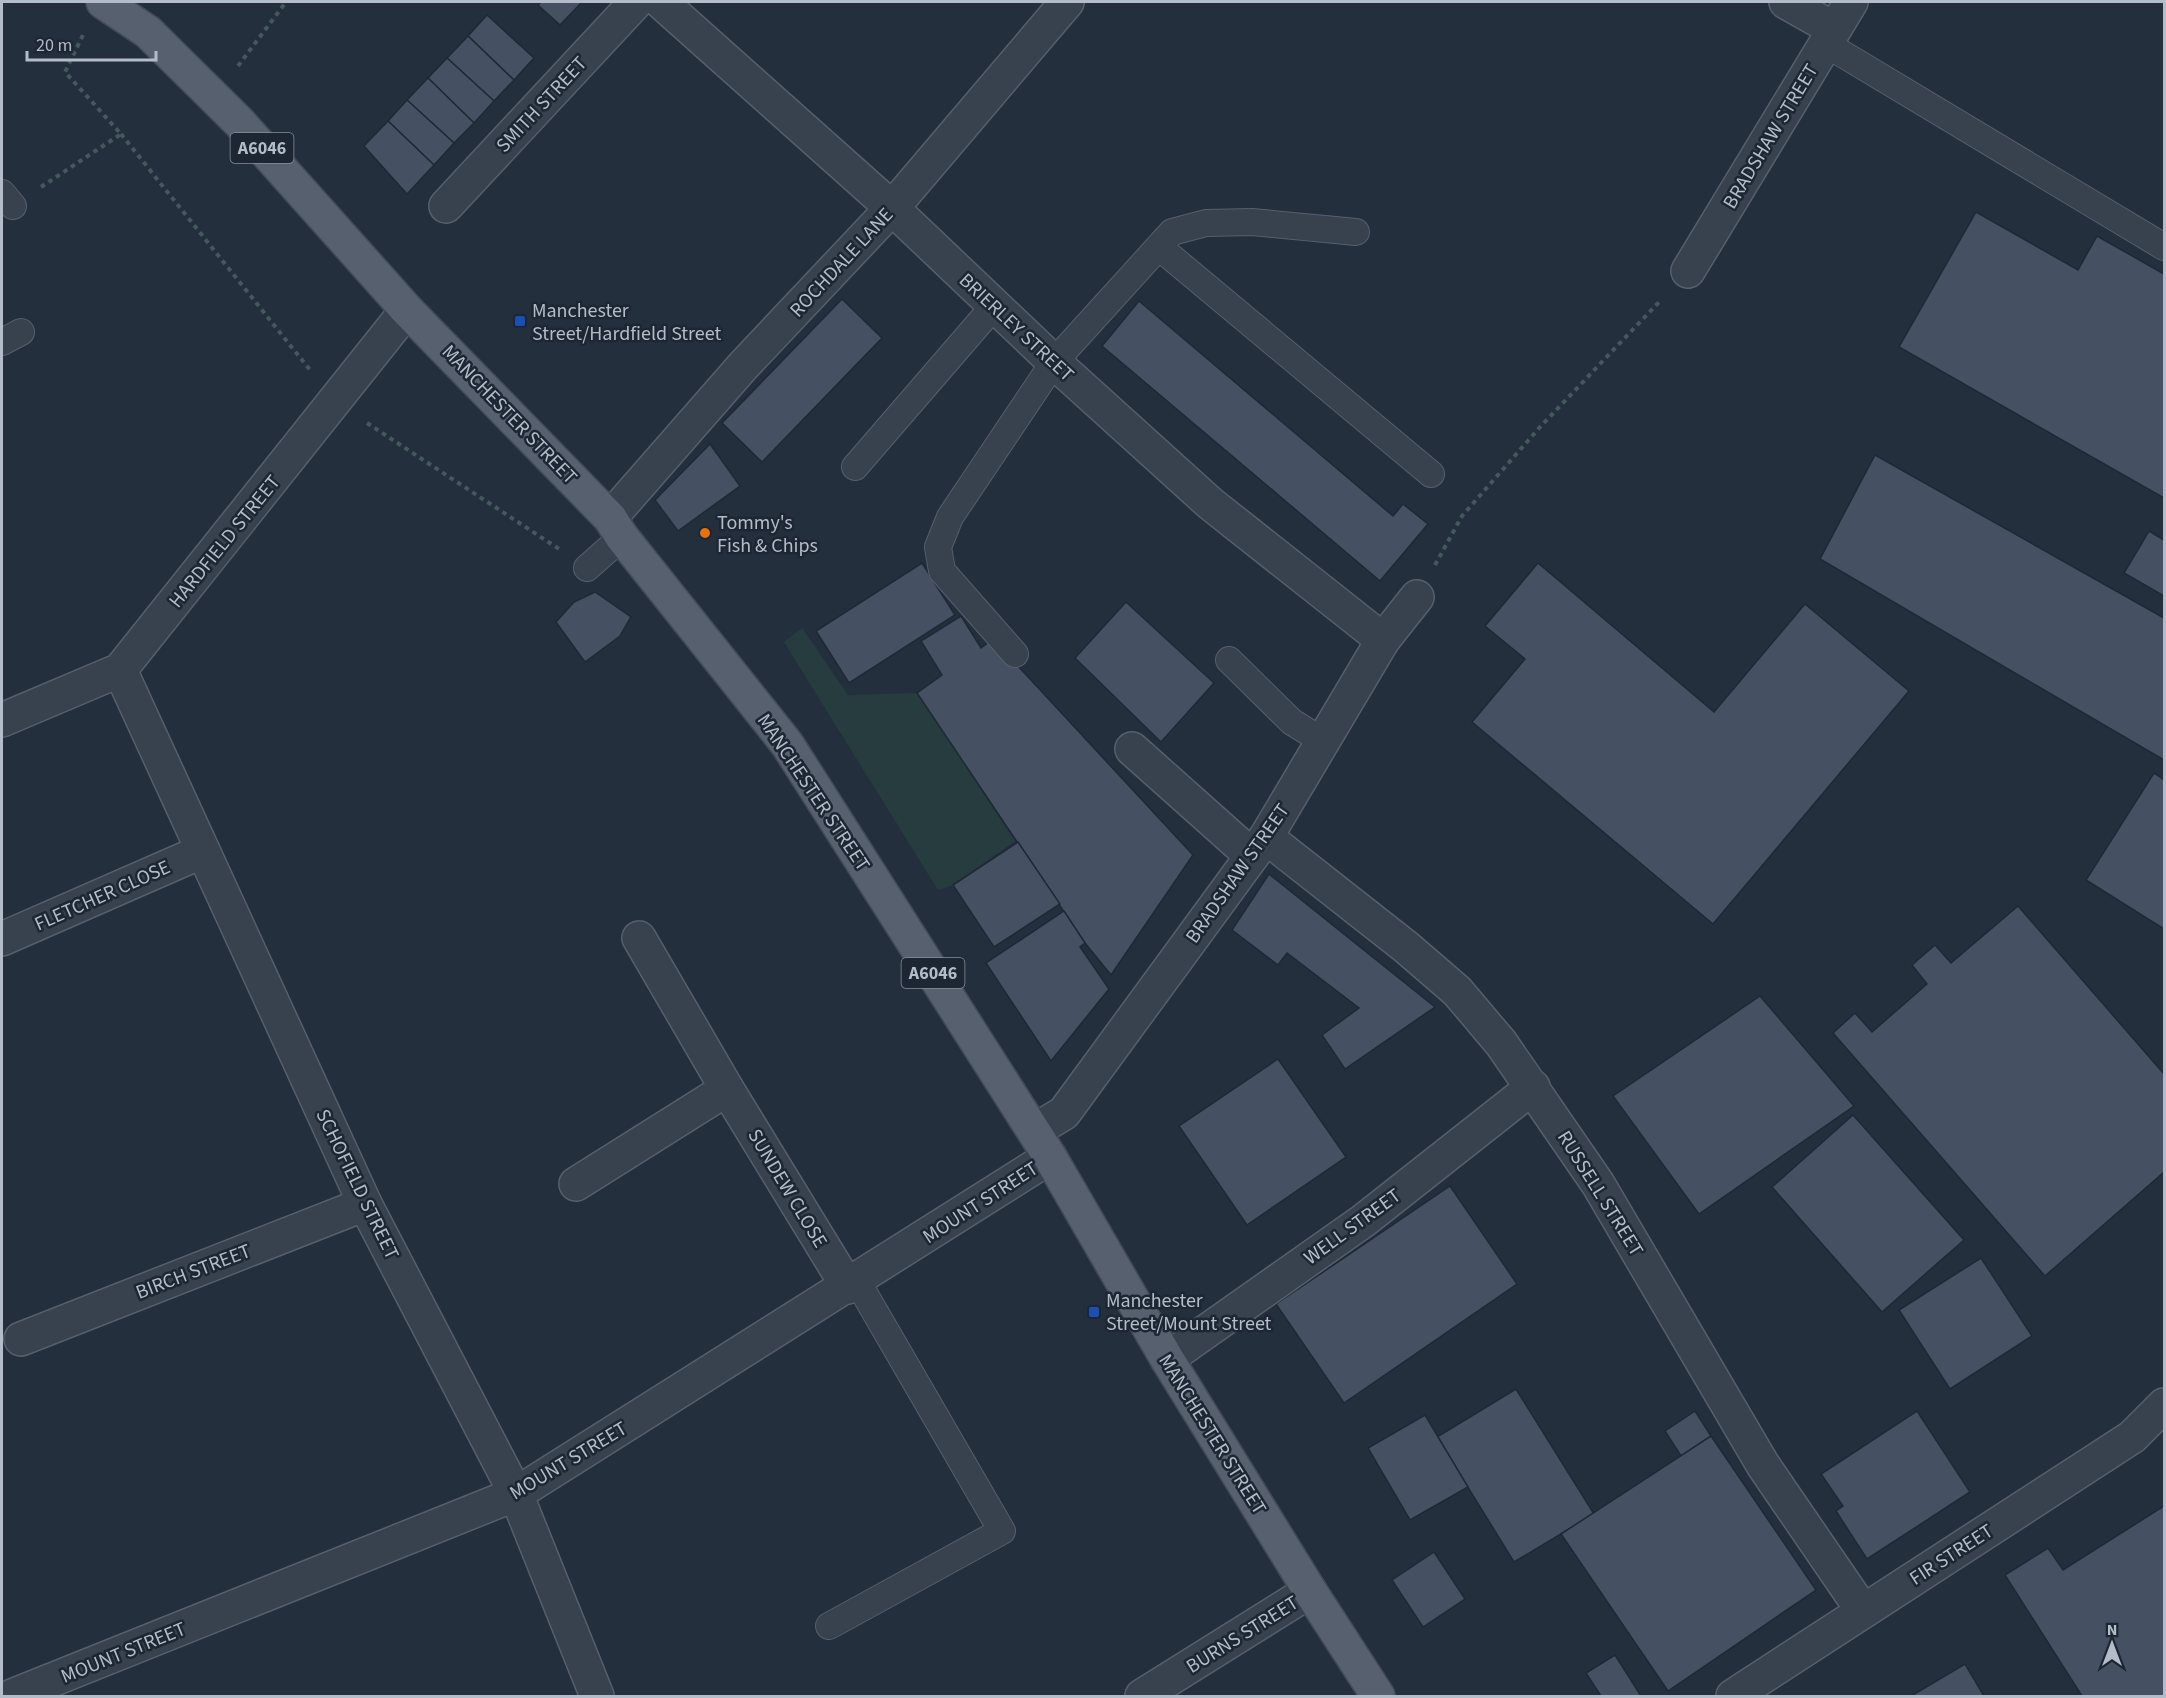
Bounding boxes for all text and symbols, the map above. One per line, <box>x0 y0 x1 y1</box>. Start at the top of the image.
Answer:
scale bar <box>27 24 156 62</box>
text: 20 m <box>36 33 72 58</box>
street label: SMITH STREET <box>490 50 594 159</box>
street label: BRADSHAW STREET <box>1716 58 1825 214</box>
road number: A6046 <box>230 133 294 163</box>
street label: ROCHDALE LANE <box>784 202 900 324</box>
street label: BRIERLEY STREET <box>953 267 1080 389</box>
place label: Manchester Street/Hardfield Street <box>532 297 721 348</box>
marker: Manchester Street/Hardfield Street <box>513 314 527 328</box>
street label: MANCHESTER STREET <box>435 339 584 491</box>
street label: HARDFIELD STREET <box>162 469 287 614</box>
place label: Tommy's Fish & Chips <box>717 509 818 560</box>
marker: Tommy's Fish & Chips <box>698 526 712 540</box>
street label: MANCHESTER STREET <box>750 708 876 877</box>
street label: BRADSHAW STREET <box>1179 798 1297 949</box>
street label: FLETCHER CLOSE <box>30 853 175 938</box>
road number: A6046 <box>902 958 964 988</box>
street label: SCHOFIELD STREET <box>309 1104 406 1265</box>
street label: SUNDEW CLOSE <box>741 1124 834 1253</box>
street label: RUSSELL STREET <box>1550 1125 1650 1262</box>
street label: MOUNT STREET <box>917 1155 1044 1251</box>
street label: WELL STREET <box>1298 1182 1407 1272</box>
street label: BIRCH STREET <box>132 1237 255 1307</box>
place label: Manchester Street/Mount Street <box>1106 1287 1272 1338</box>
marker: Manchester Street/Mount Street <box>1087 1305 1101 1319</box>
street label: MANCHESTER STREET <box>1151 1349 1273 1520</box>
street label: MOUNT STREET <box>504 1415 633 1507</box>
street label: FIR STREET <box>1904 1517 1999 1592</box>
street label: BURNS STREET <box>1181 1589 1304 1681</box>
north arrow <box>2082 1614 2142 1674</box>
street label: MOUNT STREET <box>57 1615 190 1691</box>
text: N <box>2107 1619 2117 1641</box>

